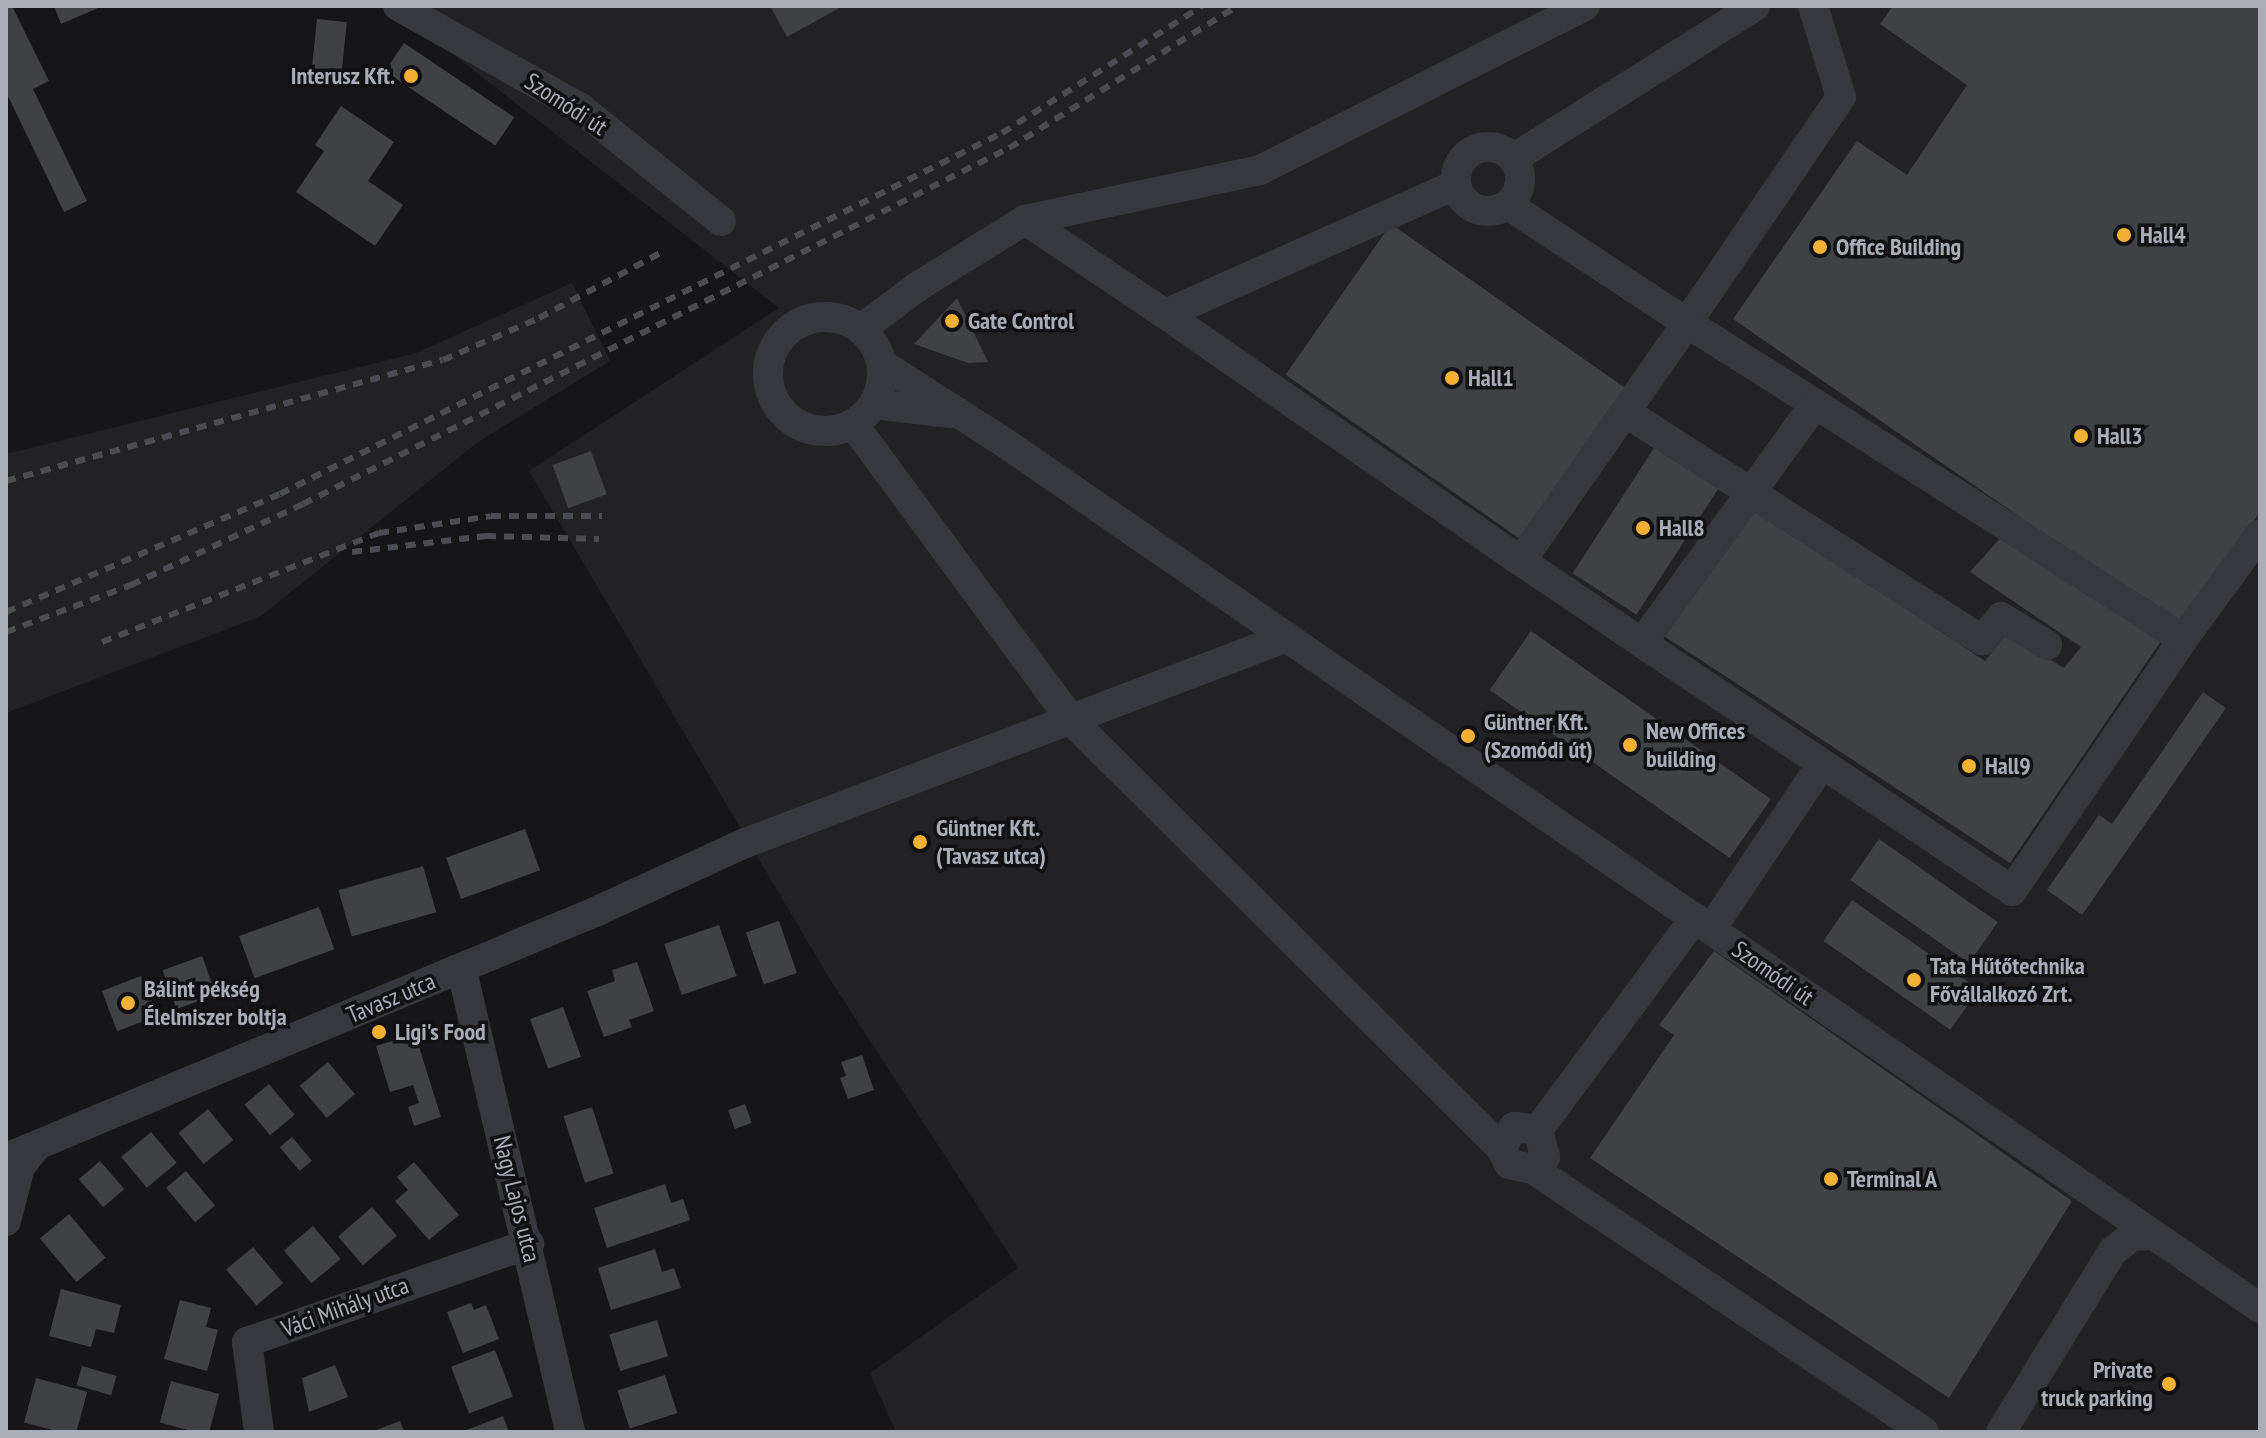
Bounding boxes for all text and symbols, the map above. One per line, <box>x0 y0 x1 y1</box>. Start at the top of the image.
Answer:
place label: Interusz Kft. <box>290 62 395 90</box>
marker: Interusz Kft. <box>402 67 420 85</box>
street label: Szomódi út <box>519 67 613 141</box>
place label: Hall4 <box>2140 221 2186 249</box>
marker: Hall4 <box>2115 226 2133 244</box>
place label: Office Building <box>1836 233 1961 261</box>
marker: Office Building <box>1811 238 1829 256</box>
place label: Gate Control <box>968 307 1074 335</box>
marker: Gate Control <box>943 312 961 330</box>
place label: Hall1 <box>1468 364 1514 392</box>
marker: Hall1 <box>1443 369 1461 387</box>
place label: Hall3 <box>2097 422 2143 450</box>
marker: Hall3 <box>2072 427 2090 445</box>
place label: Hall8 <box>1659 514 1705 542</box>
marker: Hall8 <box>1634 519 1652 537</box>
place label: Güntner Kft. (Szomódi út) <box>1484 708 1593 764</box>
place label: New Offices building <box>1646 717 1746 773</box>
marker: Güntner Kft. (Szomódi út) <box>1459 727 1477 745</box>
marker: New Offices building <box>1621 736 1639 754</box>
place label: Hall9 <box>1985 752 2031 780</box>
marker: Hall9 <box>1960 757 1978 775</box>
place label: Güntner Kft. (Tavasz utca) <box>936 814 1047 870</box>
marker: Güntner Kft. (Tavasz utca) <box>911 833 929 851</box>
street label: Szomódi út <box>1727 935 1819 1011</box>
place label: Tata Hűtőtechnika Fővállalkozó Zrt. <box>1930 952 2085 1008</box>
street label: Tavasz utca <box>342 966 440 1030</box>
marker: Tata Hűtőtechnika Fővállalkozó Zrt. <box>1905 971 1923 989</box>
place label: Bálint pékség Élelmiszer boltja <box>144 975 287 1031</box>
marker: Bálint pékség Élelmiszer boltja <box>119 994 137 1012</box>
place label: Ligi's Food <box>395 1018 486 1046</box>
marker: Ligi's Food <box>370 1023 388 1041</box>
street label: Nagy Lajos utca <box>487 1132 547 1266</box>
place label: Terminal A <box>1847 1165 1938 1193</box>
marker: Terminal A <box>1822 1170 1840 1188</box>
street label: Váci Mihály utca <box>277 1271 413 1343</box>
place label: Private truck parking <box>2041 1356 2153 1412</box>
marker: Private truck parking <box>2160 1375 2178 1393</box>

